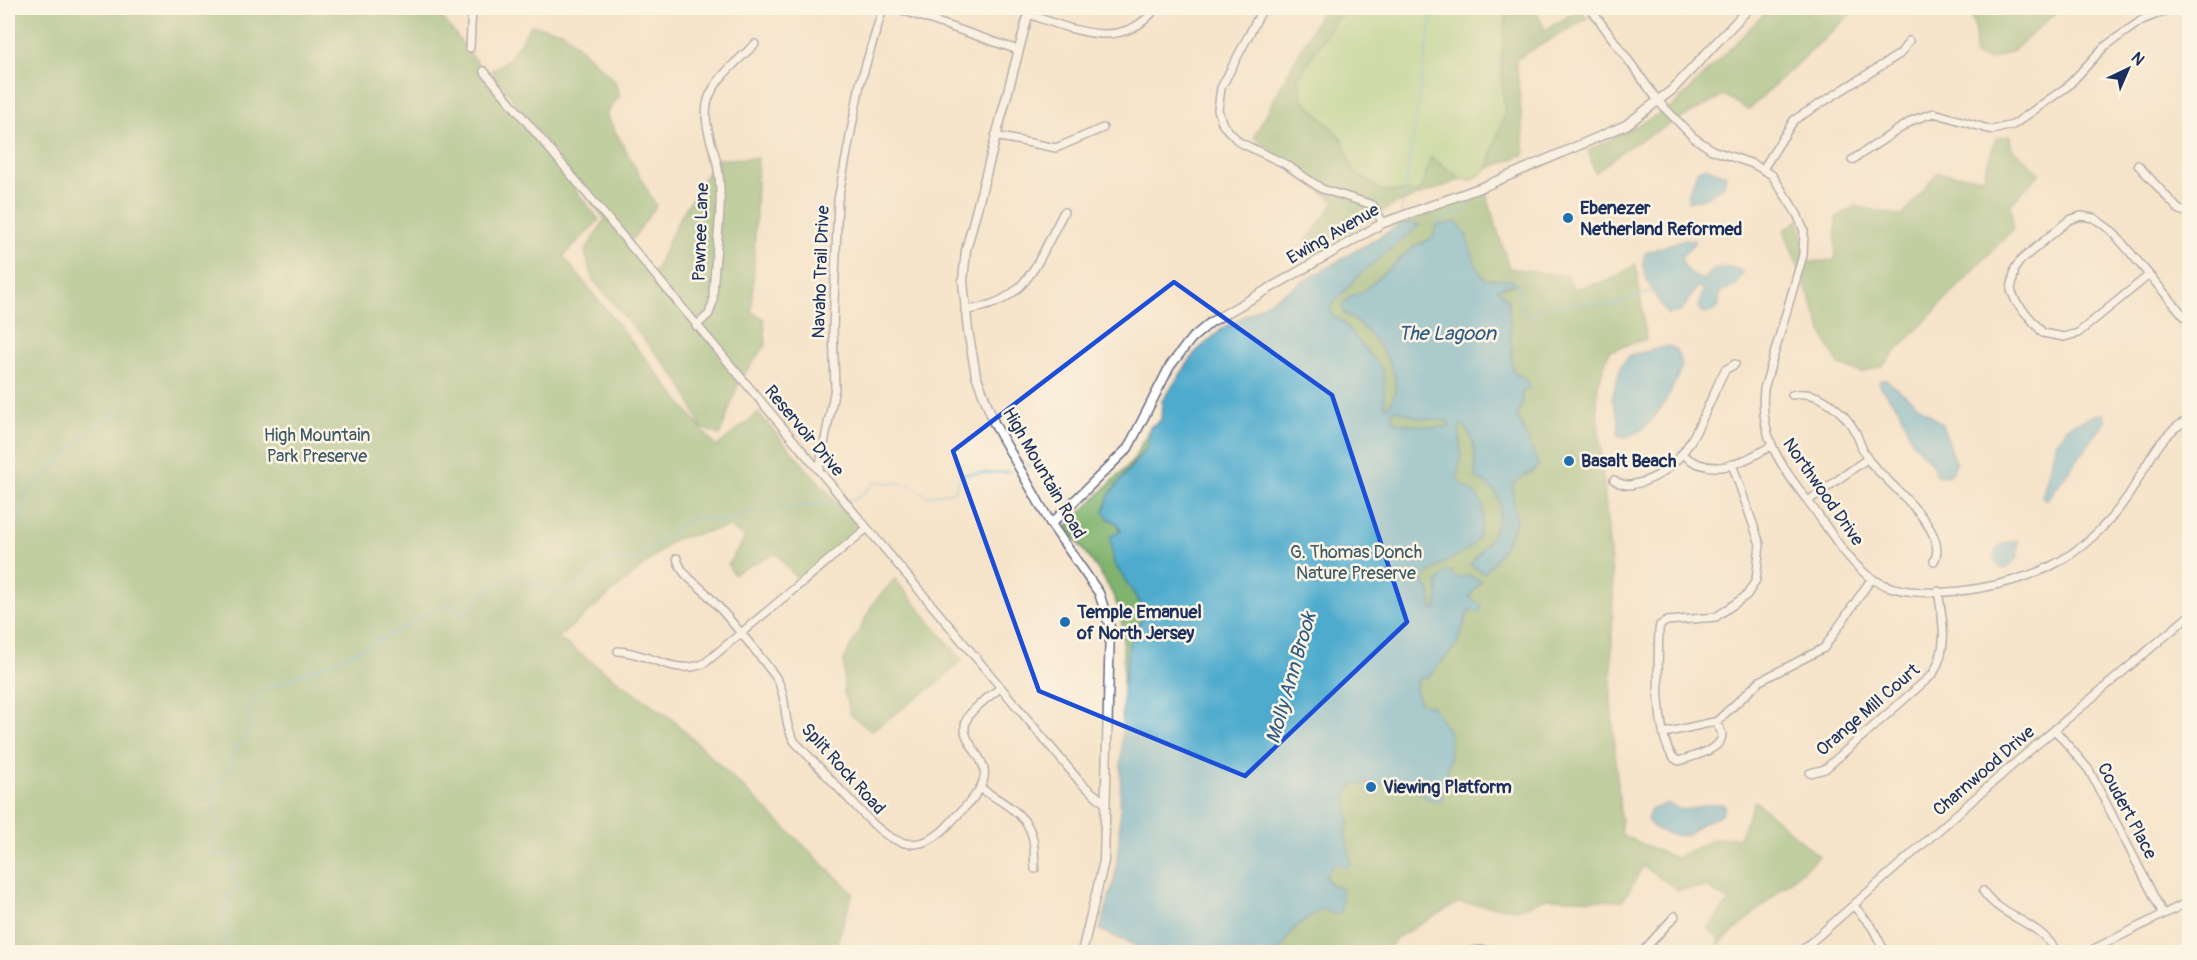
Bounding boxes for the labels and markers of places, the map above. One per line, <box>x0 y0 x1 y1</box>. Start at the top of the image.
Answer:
place label: Ebenezer Netherland Reformed <box>1580 197 1743 241</box>
marker: Ebenezer Netherland Reformed <box>1561 211 1575 225</box>
place label: Basalt Beach <box>1581 450 1677 473</box>
marker: Basalt Beach <box>1562 454 1576 468</box>
place label: Temple Emanuel of North Jersey <box>1076 601 1202 645</box>
marker: Temple Emanuel of North Jersey <box>1058 615 1072 629</box>
place label: Viewing Platform <box>1383 776 1512 799</box>
marker: Viewing Platform <box>1364 780 1378 794</box>

